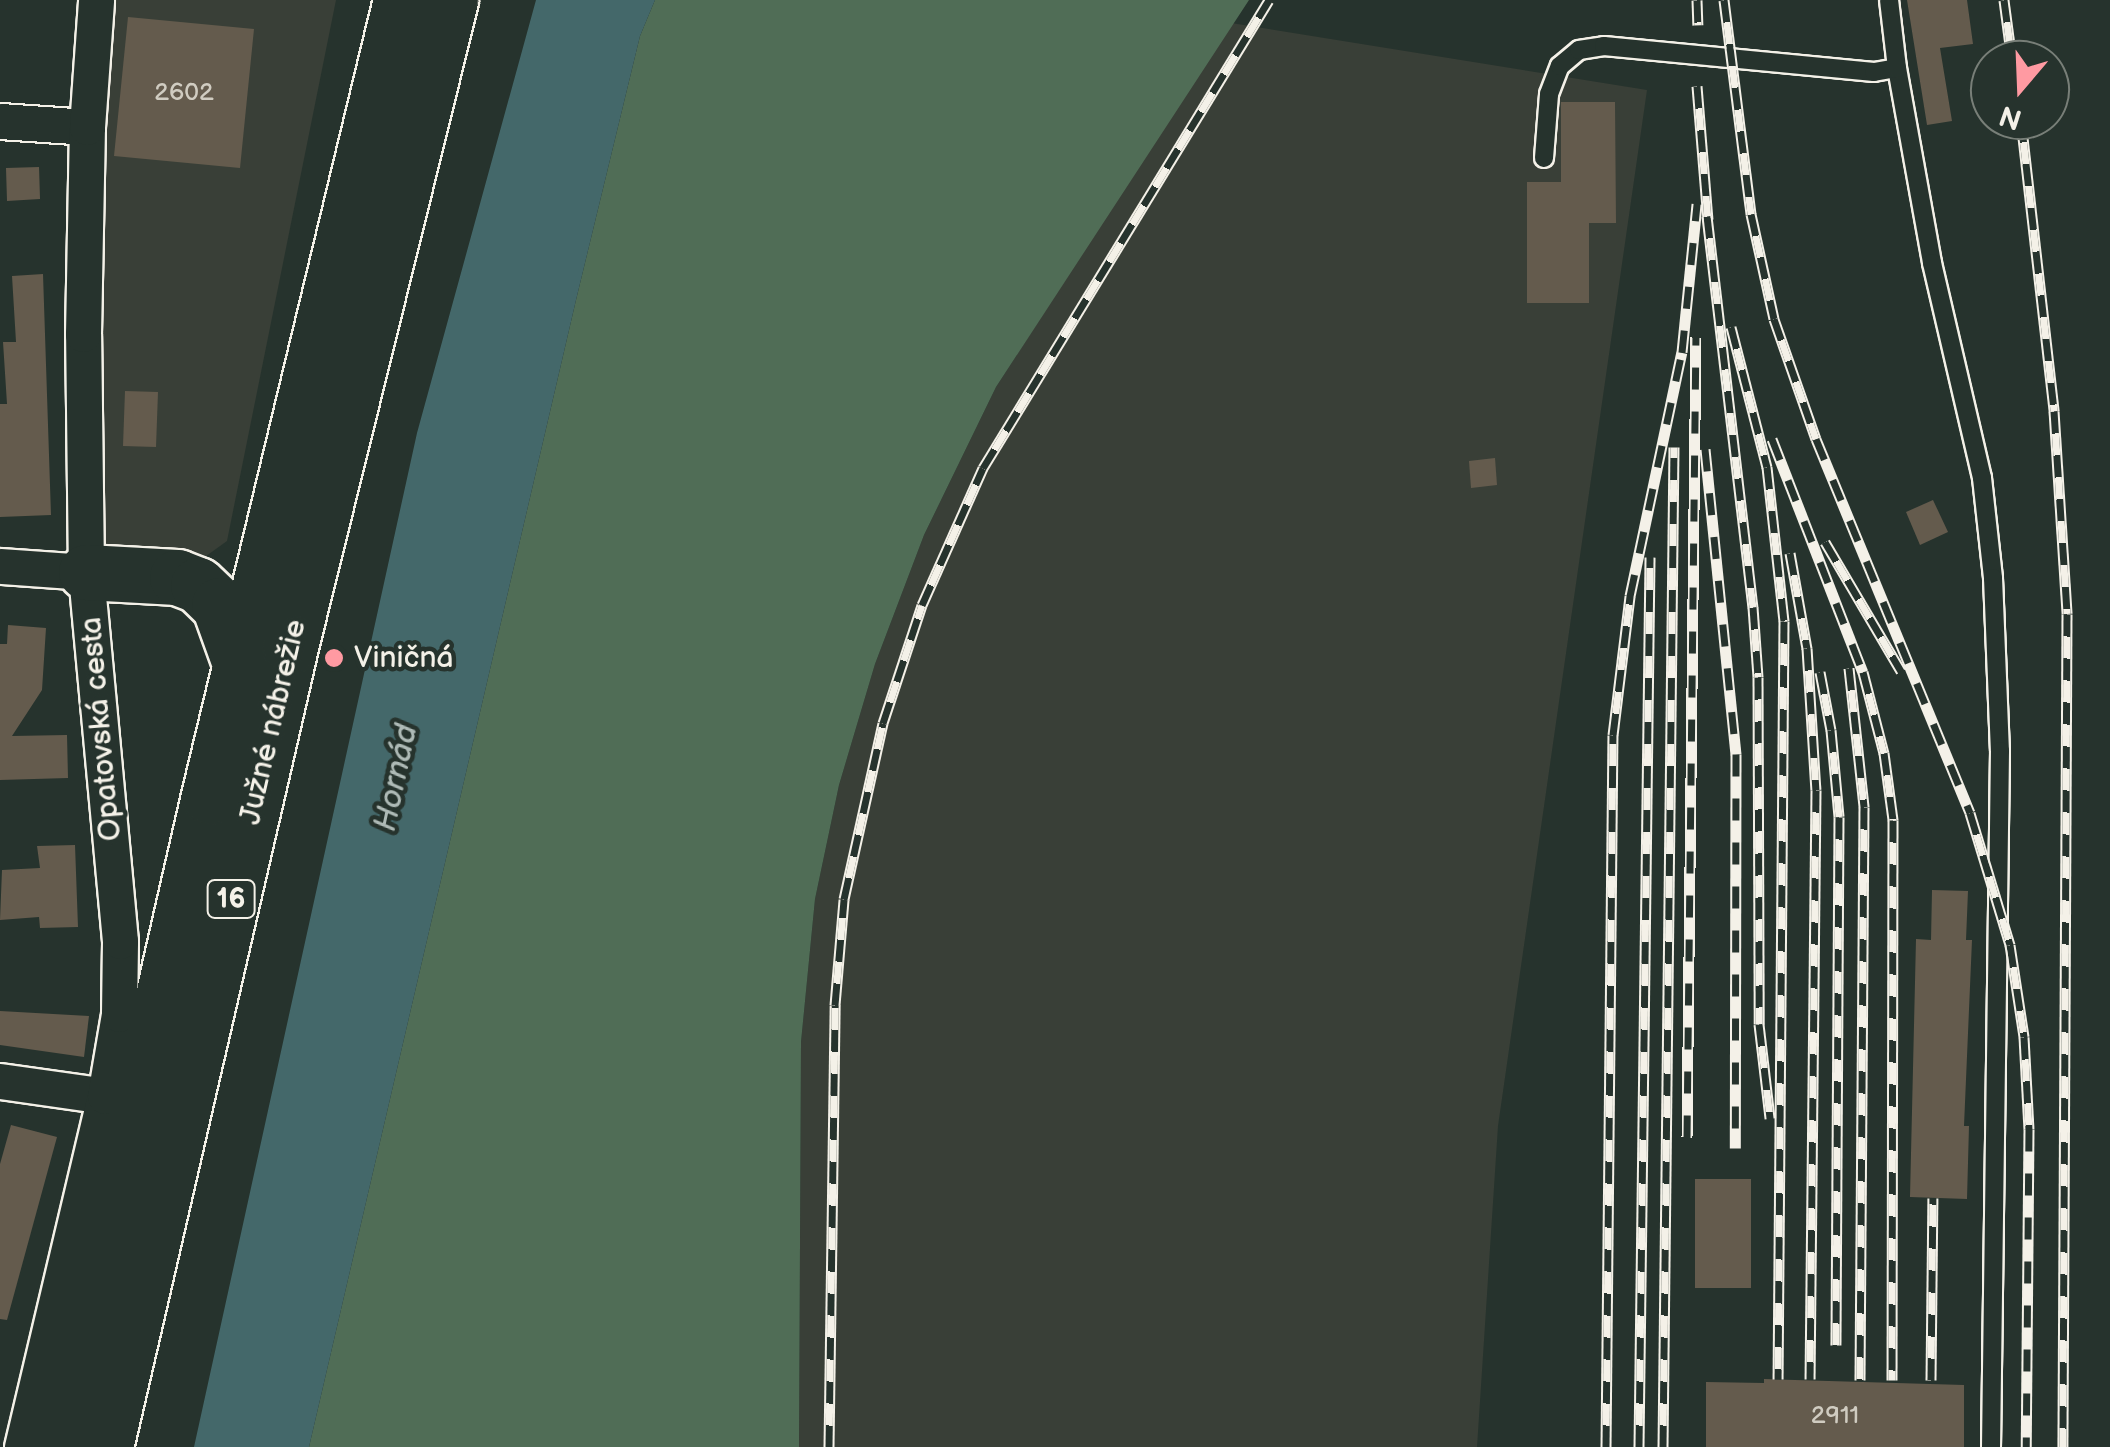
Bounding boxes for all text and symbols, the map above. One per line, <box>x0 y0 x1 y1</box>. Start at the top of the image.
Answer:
north arrow <box>1970 40 2070 140</box>
house number: 2602 <box>154 78 214 108</box>
text: N <box>1995 98 2026 136</box>
street label: Opatovská cesta <box>73 615 129 843</box>
street label: Južné nábrežie <box>232 616 314 828</box>
place label: Viničná <box>354 640 454 676</box>
marker: Viničná <box>323 647 345 669</box>
water label: Hornád <box>367 721 427 835</box>
road number: 16 <box>206 876 256 922</box>
house number: 2911 <box>1811 1401 1859 1431</box>

